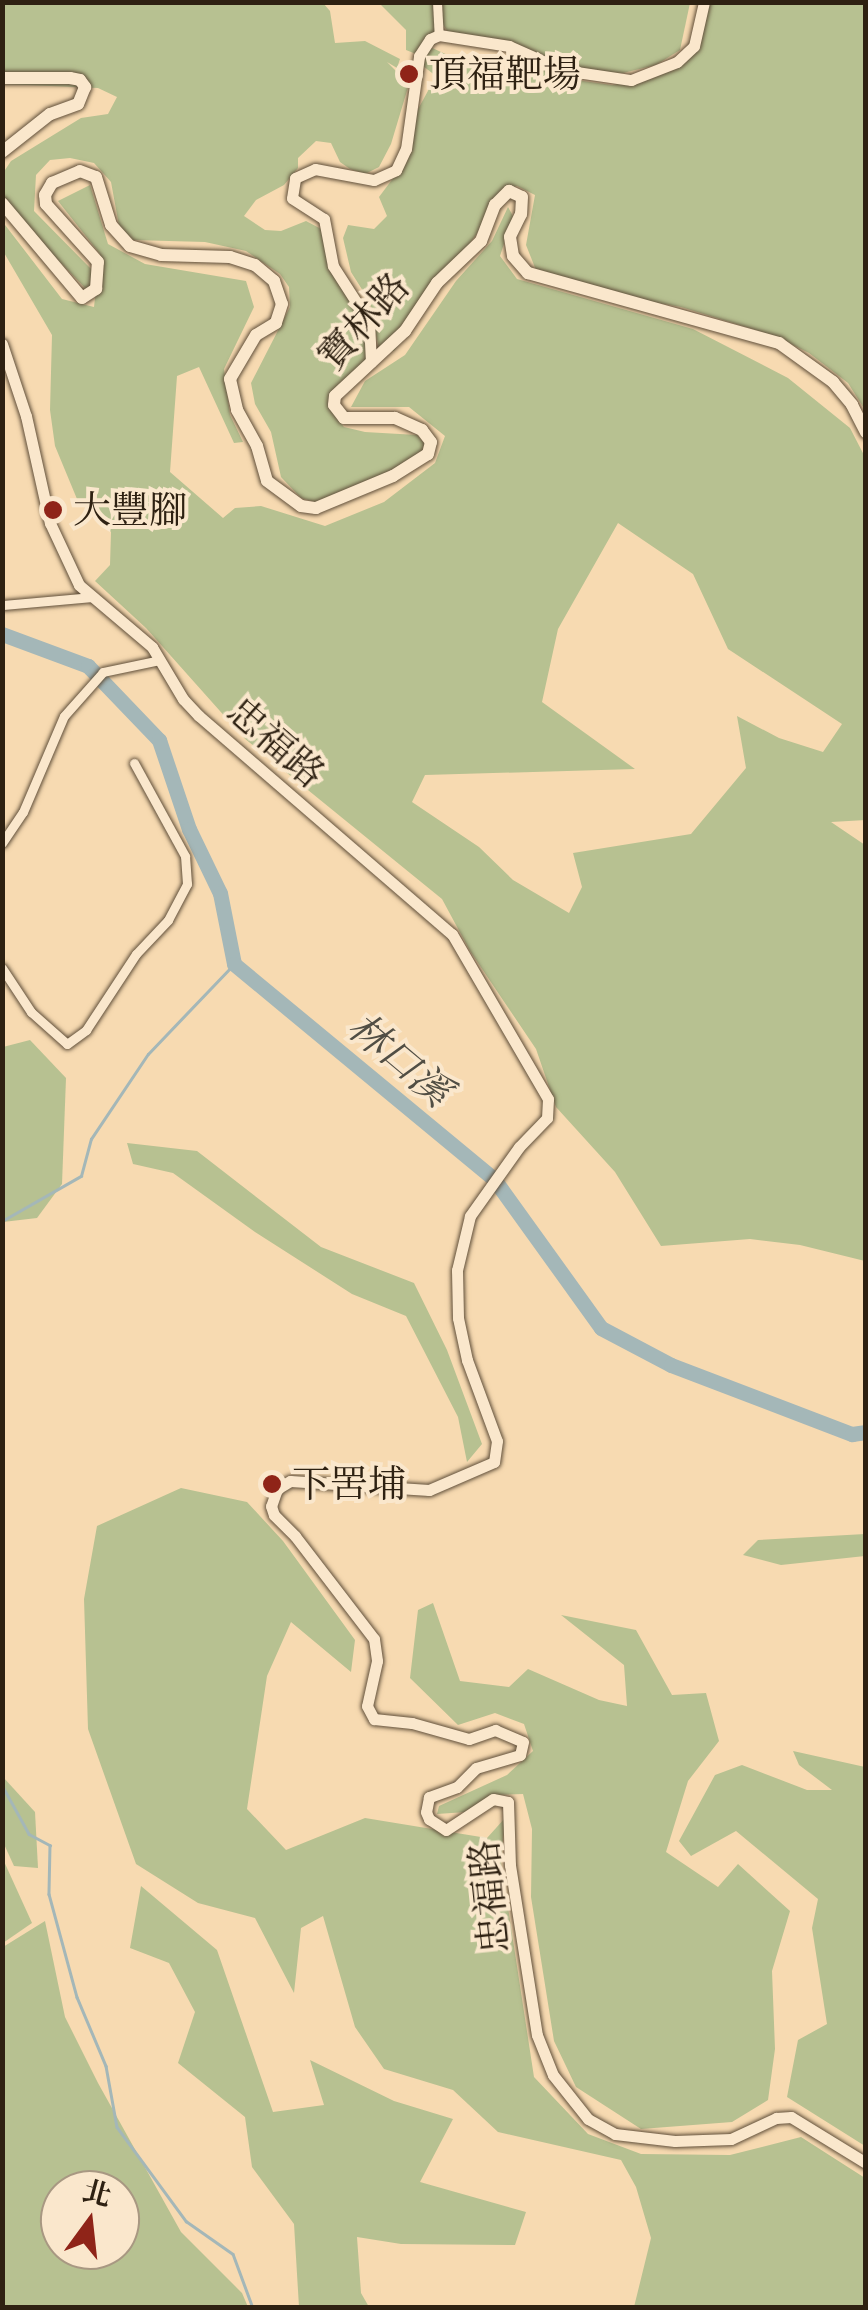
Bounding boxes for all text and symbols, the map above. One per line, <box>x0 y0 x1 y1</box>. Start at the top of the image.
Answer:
place label: 頂福靶場 <box>429 51 581 97</box>
marker: 頂福靶場 <box>398 63 420 85</box>
street label: 寶林路 <box>308 263 418 379</box>
place label: 大豐腳 <box>73 487 187 533</box>
marker: 大豐腳 <box>42 499 64 521</box>
street label: 忠福路 <box>218 687 334 797</box>
water label: 林口溪 <box>339 1002 461 1116</box>
place label: 下罟埔 <box>292 1461 406 1507</box>
marker: 下罟埔 <box>261 1473 283 1495</box>
street label: 忠福路 <box>460 1838 518 1956</box>
text: 北 <box>79 2169 116 2216</box>
north arrow <box>40 2170 140 2270</box>

